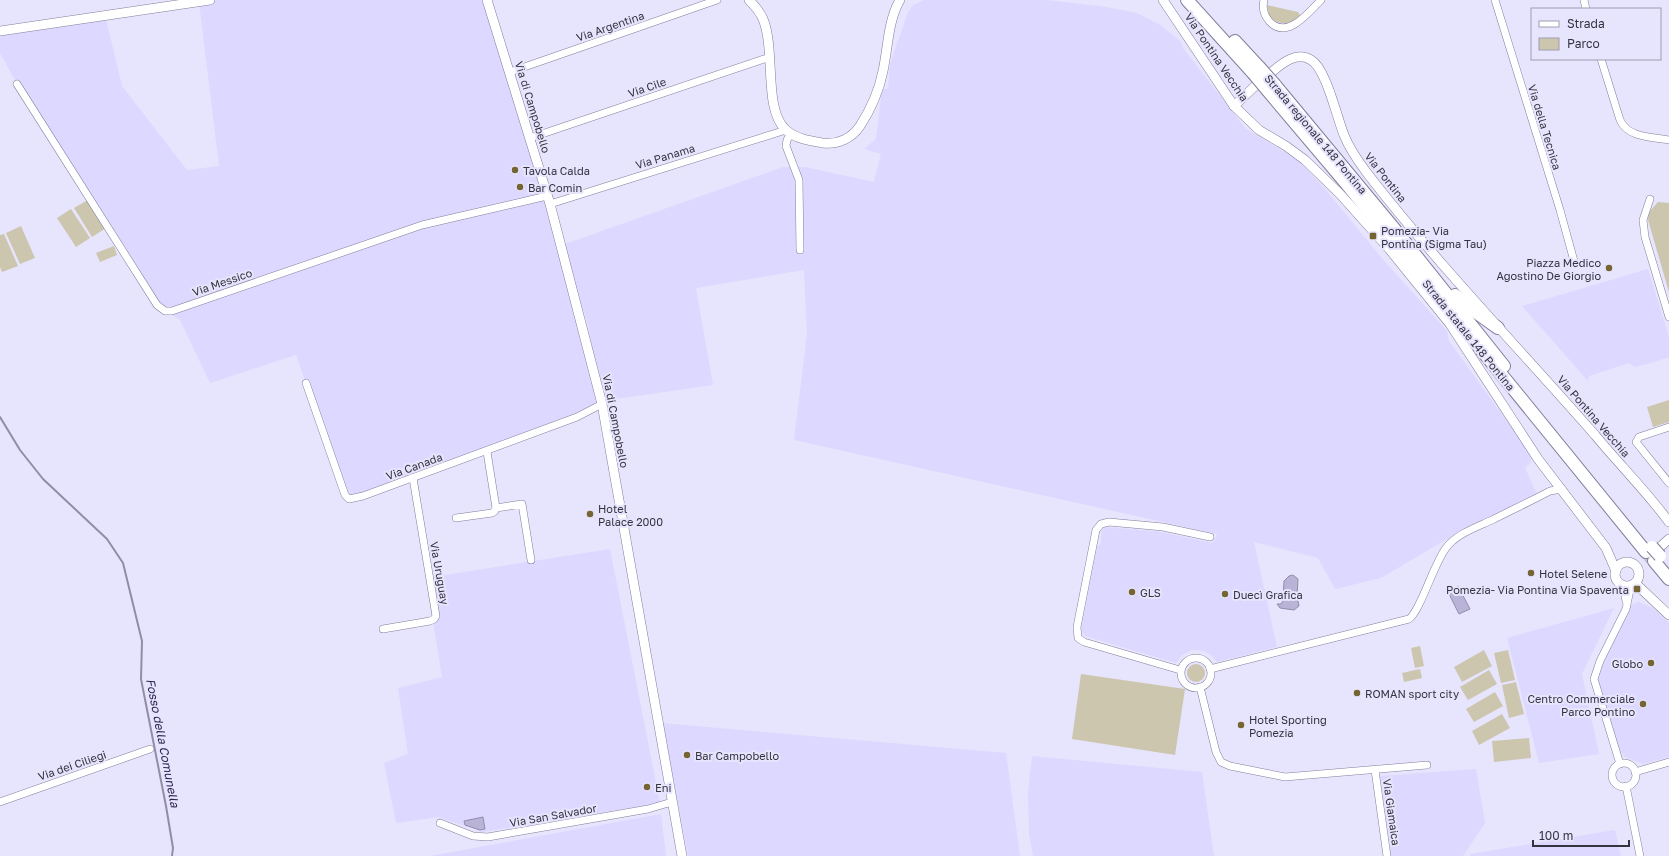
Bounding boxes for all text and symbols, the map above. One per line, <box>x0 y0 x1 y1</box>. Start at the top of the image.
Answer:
street label: Via Argentina <box>574 8 646 44</box>
legend <box>1531 8 1661 60</box>
street label: Via Pontina Vecchia <box>1183 10 1251 104</box>
text: Strada <box>1567 16 1605 31</box>
text: Parco <box>1567 36 1600 51</box>
street label: Via di Campobello <box>513 60 553 155</box>
street label: Strada regionale 148 Pontina <box>1262 72 1370 196</box>
street label: Via Cile <box>626 74 668 100</box>
street label: Via della Tecnica <box>1526 83 1564 171</box>
street label: Via Panama <box>634 141 696 171</box>
street label: Via Pontina <box>1362 149 1410 205</box>
place label: Tavola Calda <box>523 164 590 177</box>
marker: Tavola Calda <box>510 165 520 175</box>
place label: Bar Comin <box>528 181 582 194</box>
marker: Bar Comin <box>515 182 525 192</box>
place label: Pomezia- Via Pontina (Sigma Tau) <box>1381 224 1487 250</box>
marker: Pomezia- Via Pontina (Sigma Tau) <box>1368 231 1378 241</box>
place label: Piazza Medico Agostino De Giorgio <box>1496 256 1601 282</box>
marker: Piazza Medico Agostino De Giorgio <box>1604 263 1614 273</box>
street label: Via Messico <box>190 266 254 298</box>
street label: Strada statale 148 Pontina <box>1420 277 1518 393</box>
street label: Via di Campobello <box>601 373 632 469</box>
street label: Via Pontina Vecchia <box>1555 373 1633 459</box>
street label: Via Canada <box>384 450 444 482</box>
place label: Hotel Palace 2000 <box>598 502 663 528</box>
marker: Hotel Palace 2000 <box>585 509 595 519</box>
street label: Via Uruguay <box>428 540 452 606</box>
place label: Hotel Selene <box>1539 567 1607 580</box>
marker: Hotel Selene <box>1526 568 1536 578</box>
place label: Pomezia- Via Pontina Via Spaventa <box>1446 583 1629 596</box>
marker: Pomezia- Via Pontina Via Spaventa <box>1632 584 1642 594</box>
place label: GLS <box>1140 586 1161 599</box>
marker: GLS <box>1127 587 1137 597</box>
place label: Duecì Grafica <box>1233 588 1303 601</box>
marker: Duecì Grafica <box>1220 589 1230 599</box>
place label: Globo <box>1612 657 1643 670</box>
marker: Globo <box>1646 658 1656 668</box>
water label: Fosso della Comunella <box>143 677 183 810</box>
place label: ROMAN sport city <box>1365 687 1459 700</box>
marker: ROMAN sport city <box>1352 688 1362 698</box>
place label: Centro Commerciale Parco Pontino <box>1527 692 1635 718</box>
marker: Centro Commerciale Parco Pontino <box>1638 699 1648 709</box>
place label: Hotel Sporting Pomezia <box>1249 713 1327 739</box>
marker: Hotel Sporting Pomezia <box>1236 720 1246 730</box>
street label: Via dei Ciliegi <box>36 747 108 783</box>
place label: Bar Campobello <box>695 749 779 762</box>
marker: Bar Campobello <box>682 750 692 760</box>
street label: Via Giamaica <box>1381 778 1403 846</box>
place label: Eni <box>655 781 671 794</box>
marker: Eni <box>642 782 652 792</box>
street label: Via San Salvador <box>508 801 598 829</box>
scale bar <box>1533 822 1629 848</box>
text: 100 m <box>1539 828 1573 843</box>

